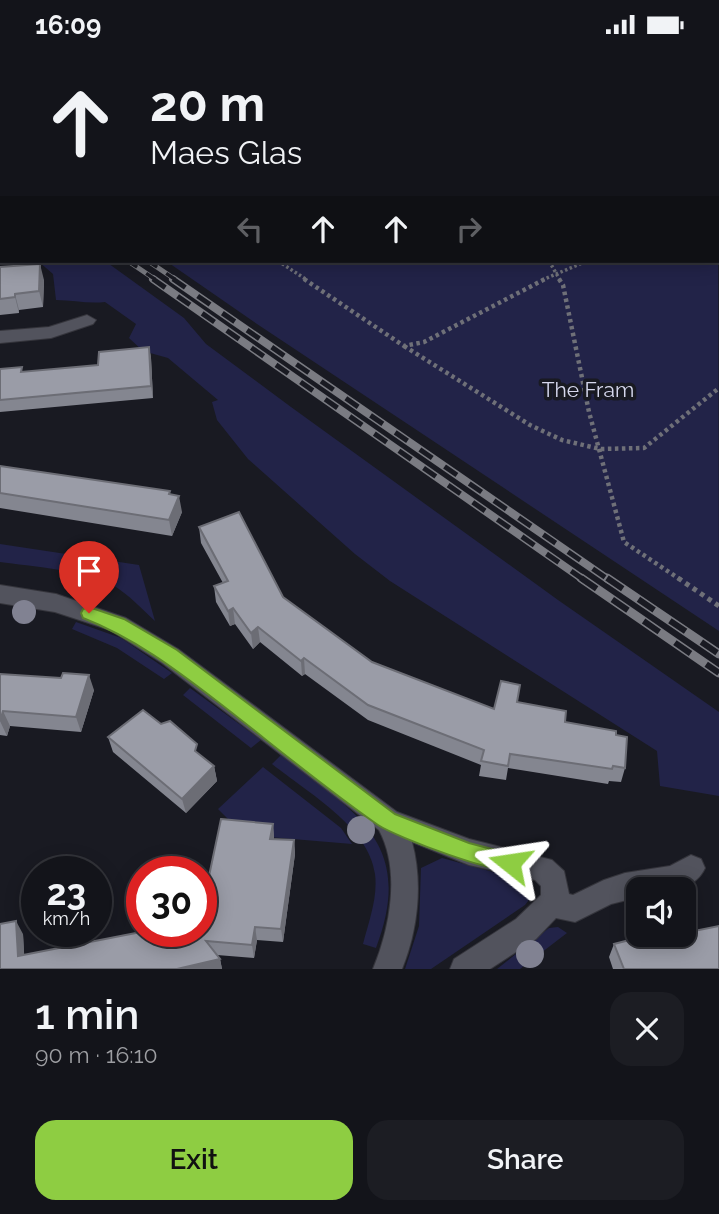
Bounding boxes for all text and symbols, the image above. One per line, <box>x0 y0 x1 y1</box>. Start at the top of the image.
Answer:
text: 16:09 <box>35 10 101 40</box>
text: 20 m <box>150 75 265 132</box>
icon: ahead <box>35 77 126 168</box>
text: Maes Glas <box>150 134 302 171</box>
icon: left <box>231 210 269 248</box>
icon: ahead <box>304 210 342 248</box>
icon: ahead <box>377 210 415 248</box>
icon: right <box>450 210 488 248</box>
park label: The Fram <box>542 377 634 402</box>
pin <box>59 541 119 613</box>
icon: arrive <box>70 552 108 590</box>
position arrow <box>473 826 547 900</box>
speed limit sign: 30 <box>126 856 217 947</box>
text: 23 <box>47 872 86 913</box>
map controls <box>626 877 696 947</box>
button: sound <box>626 877 696 947</box>
text: km/h <box>43 908 90 929</box>
text: 1 min <box>35 990 139 1039</box>
button: close <box>610 992 684 1066</box>
text: 90 m · 16:10 <box>35 1041 158 1068</box>
button: Exit <box>35 1120 353 1200</box>
button: Share <box>367 1120 684 1200</box>

